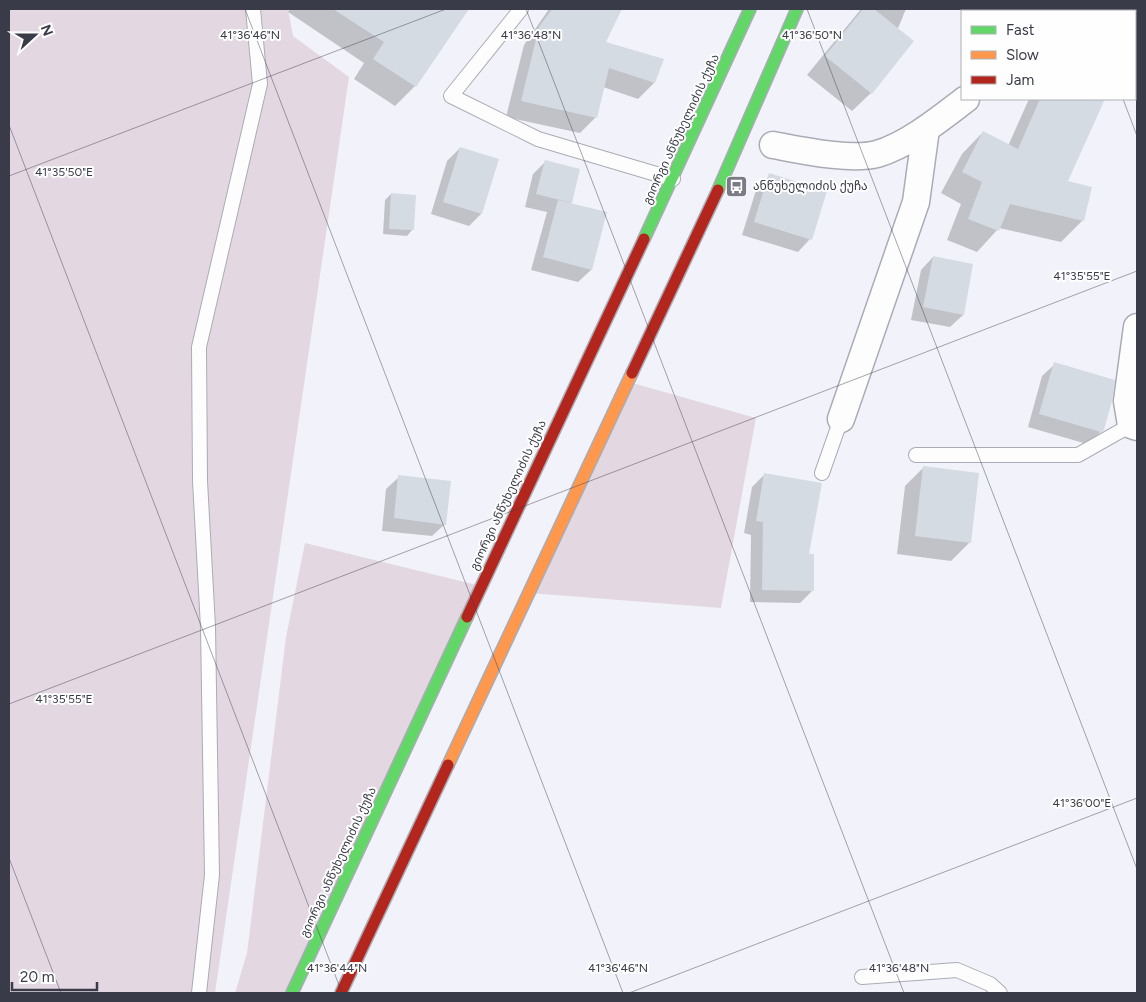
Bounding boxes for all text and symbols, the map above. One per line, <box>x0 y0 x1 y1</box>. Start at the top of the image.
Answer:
north arrow <box>10 10 60 60</box>
legend <box>961 10 1136 100</box>
text: Fast <box>1006 21 1035 39</box>
text: N <box>37 22 57 39</box>
text: 41°36'46"N <box>220 28 280 42</box>
text: 41°36'48"N <box>501 28 561 42</box>
text: 41°36'50"N <box>782 28 842 42</box>
text: Slow <box>1006 46 1039 64</box>
street label: გიორგი ანწუხელიძის ქუჩა <box>640 52 723 207</box>
text: Jam <box>1006 71 1034 89</box>
text: 41°35'50"E <box>35 165 93 179</box>
bus stop icon: ანწუხელიძის ქუჩა <box>725 174 749 198</box>
place label: ანწუხელიძის ქუჩა <box>753 179 868 194</box>
text: 41°35'55"E <box>1053 269 1111 283</box>
street label: გიორგი ანწუხელიძის ქუჩა <box>467 418 550 573</box>
text: 41°35'55"E <box>35 692 93 706</box>
street label: გიორგი ანწუხელიძის ქუჩა <box>297 785 380 940</box>
text: 41°36'00"E <box>1053 796 1111 810</box>
scale bar <box>12 960 98 992</box>
text: 41°36'44"N <box>307 961 367 975</box>
text: 41°36'46"N <box>588 961 648 975</box>
text: 41°36'48"N <box>869 961 929 975</box>
text: 20 m <box>20 968 54 986</box>

